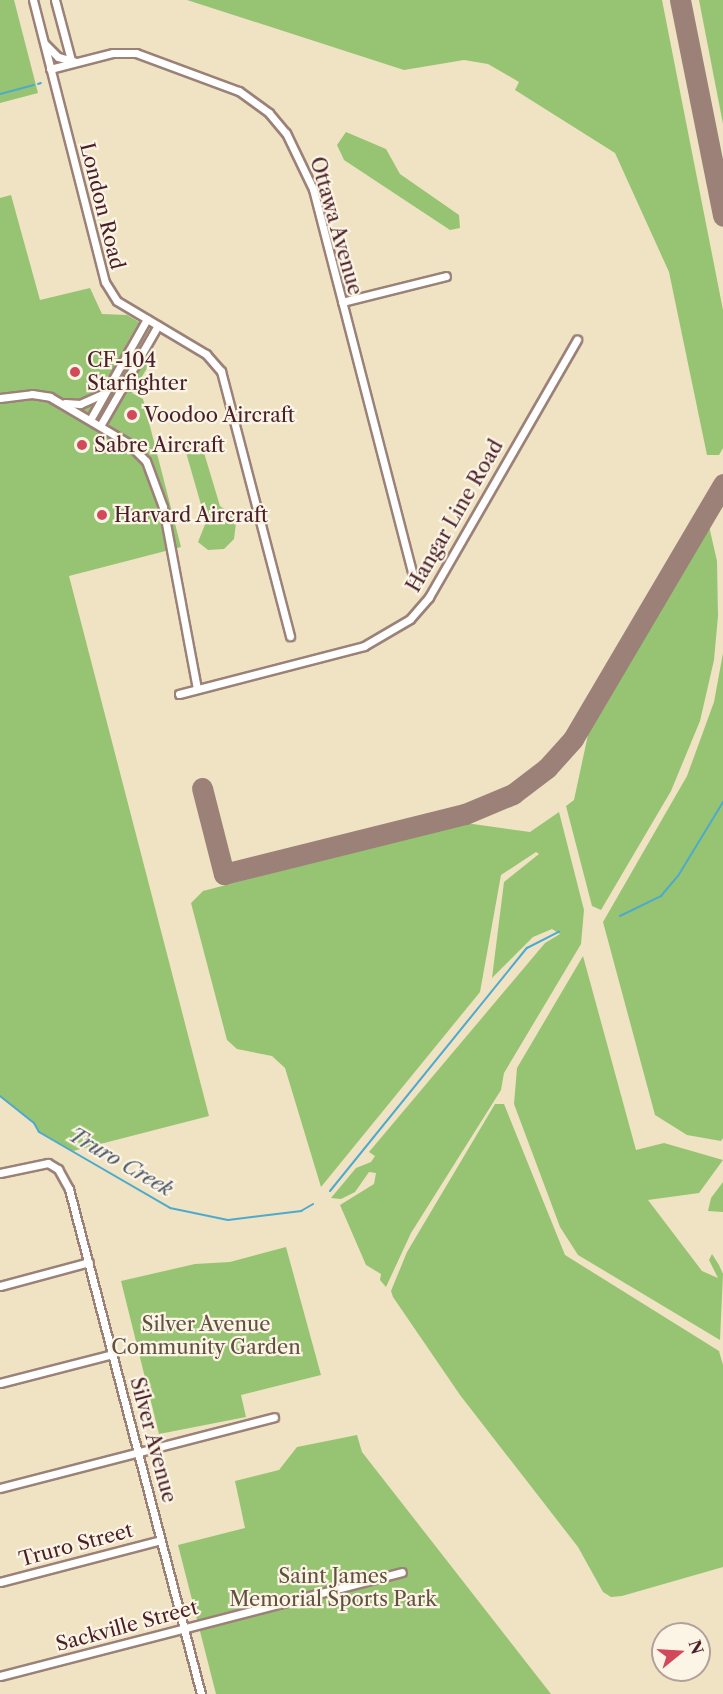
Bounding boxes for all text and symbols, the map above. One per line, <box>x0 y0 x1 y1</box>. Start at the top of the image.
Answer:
street label: London Road <box>75 140 129 272</box>
street label: Ottawa Avenue <box>305 154 367 298</box>
place label: CF-104 Starfighter <box>87 348 187 395</box>
marker: CF-104 Starfighter <box>68 365 82 379</box>
place label: Voodoo Aircraft <box>144 403 295 427</box>
marker: Voodoo Aircraft <box>125 408 139 422</box>
place label: Sabre Aircraft <box>94 433 225 457</box>
street label: Hangar Line Road <box>401 435 509 597</box>
marker: Sabre Aircraft <box>75 438 89 452</box>
place label: Harvard Aircraft <box>114 503 269 527</box>
marker: Harvard Aircraft <box>95 508 109 522</box>
water label: Truro Creek <box>64 1122 178 1202</box>
park label: Silver Avenue Community Garden <box>111 1312 301 1359</box>
street label: Silver Avenue <box>125 1374 181 1506</box>
street label: Truro Street <box>16 1518 136 1572</box>
park label: Saint James Memorial Sports Park <box>229 1564 437 1611</box>
street label: Sackville Street <box>53 1596 201 1656</box>
north arrow <box>651 1622 711 1682</box>
text: N <box>685 1637 708 1657</box>

